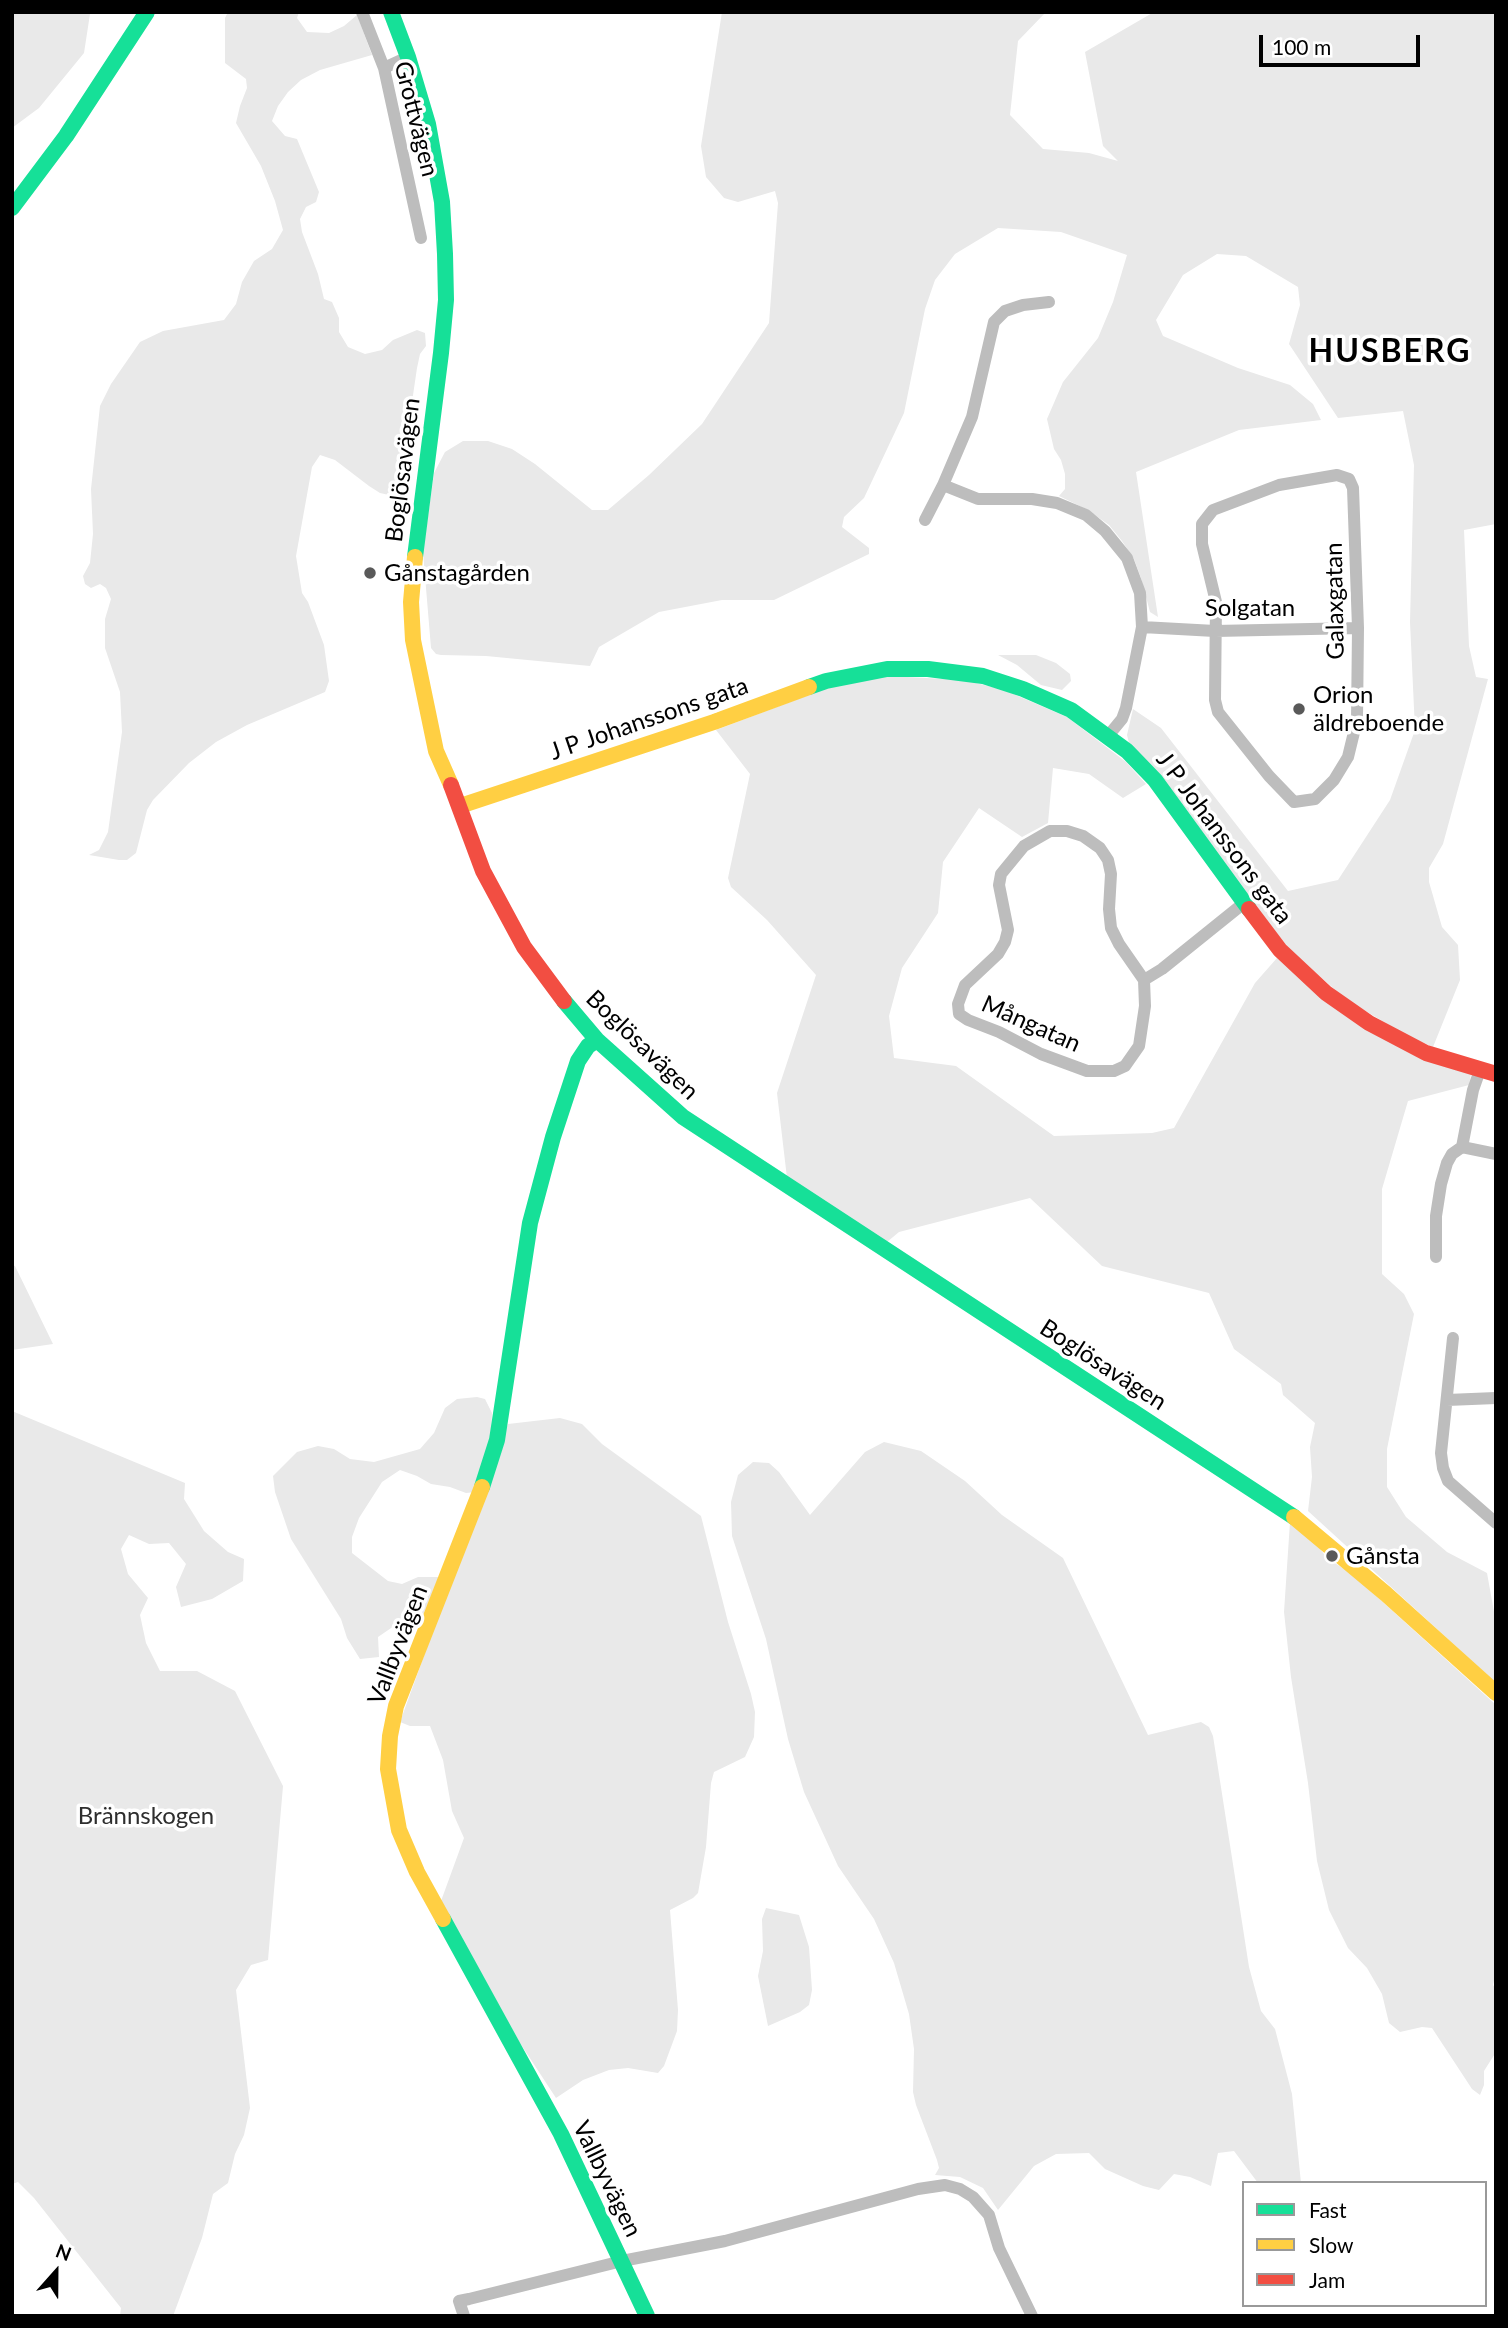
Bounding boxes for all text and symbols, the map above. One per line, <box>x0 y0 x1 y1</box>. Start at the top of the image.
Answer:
scale bar <box>1263 21 1424 65</box>
text: 100 m <box>1272 34 1331 59</box>
street label: Grottvägen <box>388 58 444 180</box>
district label: HUSBERG <box>1309 333 1471 371</box>
street label: Boglösavägen <box>380 396 426 544</box>
street label: Galaxgatan <box>1320 542 1350 660</box>
place label: Gånstagården <box>384 559 530 587</box>
marker: Gånstagården <box>362 565 378 581</box>
street label: Solgatan <box>1205 594 1295 622</box>
street label: J P Johanssons gata <box>546 672 752 766</box>
place label: Orion äldreboende <box>1313 681 1444 737</box>
marker: Orion äldreboende <box>1291 701 1307 717</box>
street label: J P Johanssons gata <box>1150 746 1298 930</box>
street label: Boglösavägen <box>580 984 704 1106</box>
street label: Mångatan <box>977 989 1085 1059</box>
street label: Boglösavägen <box>1034 1313 1172 1417</box>
place label: Gånsta <box>1346 1542 1420 1570</box>
marker: Gånsta <box>1324 1548 1340 1564</box>
street label: Vallbyvägen <box>362 1581 434 1709</box>
park label: Brännskogen <box>78 1802 214 1830</box>
street label: Vallbyvägen <box>567 2116 647 2242</box>
legend <box>1242 2181 1487 2307</box>
text: Fast <box>1309 2197 1346 2222</box>
text: Slow <box>1309 2232 1353 2257</box>
north arrow <box>21 2237 91 2307</box>
text: N <box>53 2239 75 2265</box>
text: Jam <box>1309 2267 1345 2292</box>

